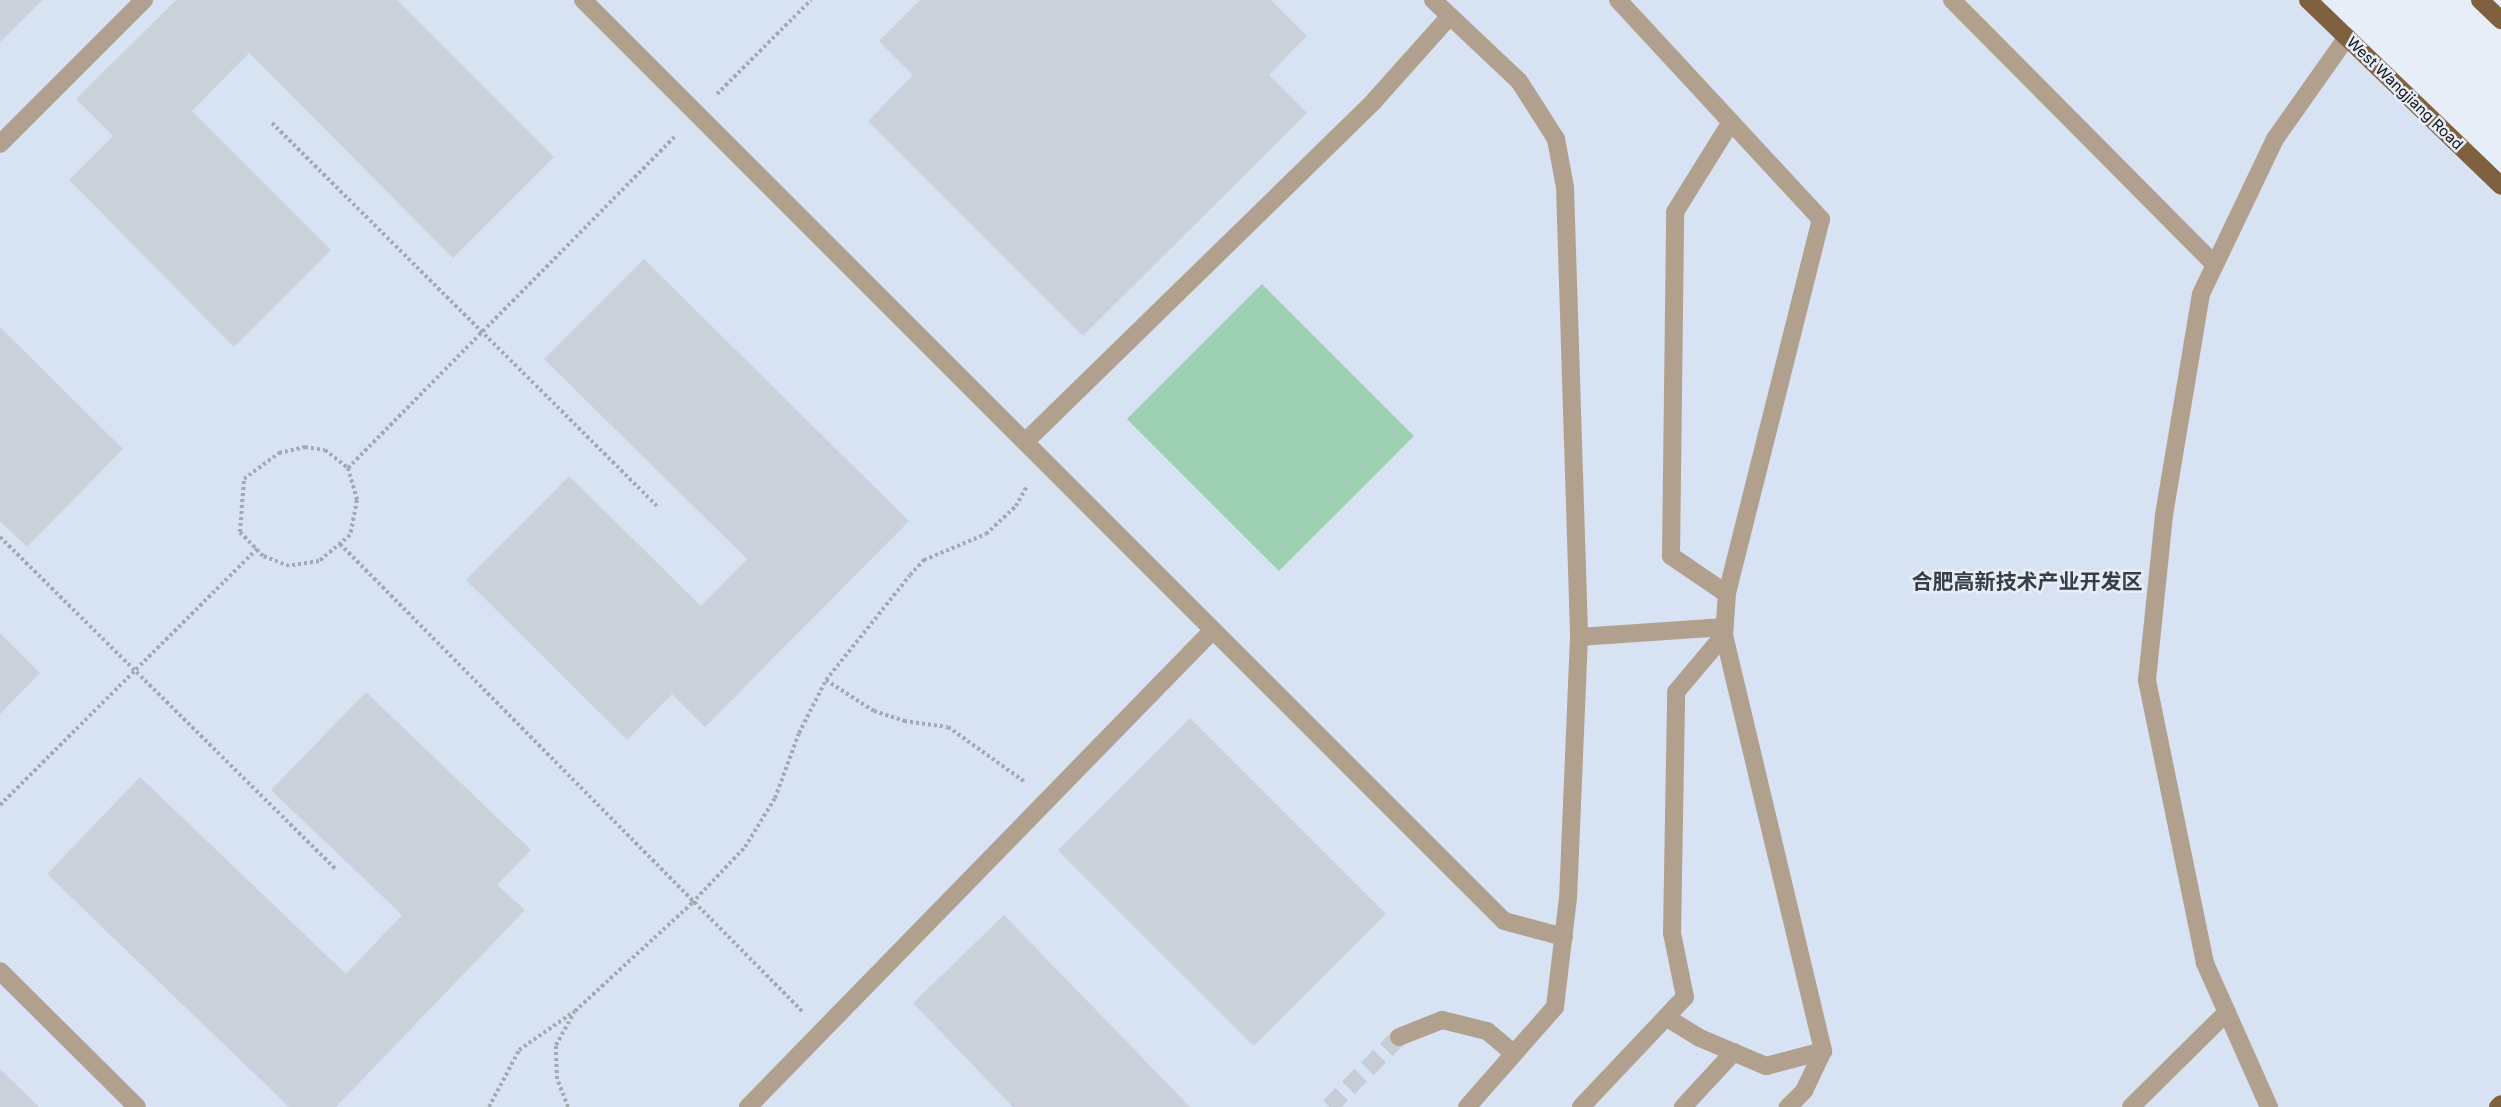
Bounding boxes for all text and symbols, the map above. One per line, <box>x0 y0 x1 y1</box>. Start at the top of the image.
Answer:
street label: West Wangjiang Road <box>2343 33 2467 153</box>
district label: 合肥高新技术产业开发区 <box>1912 569 2142 595</box>

